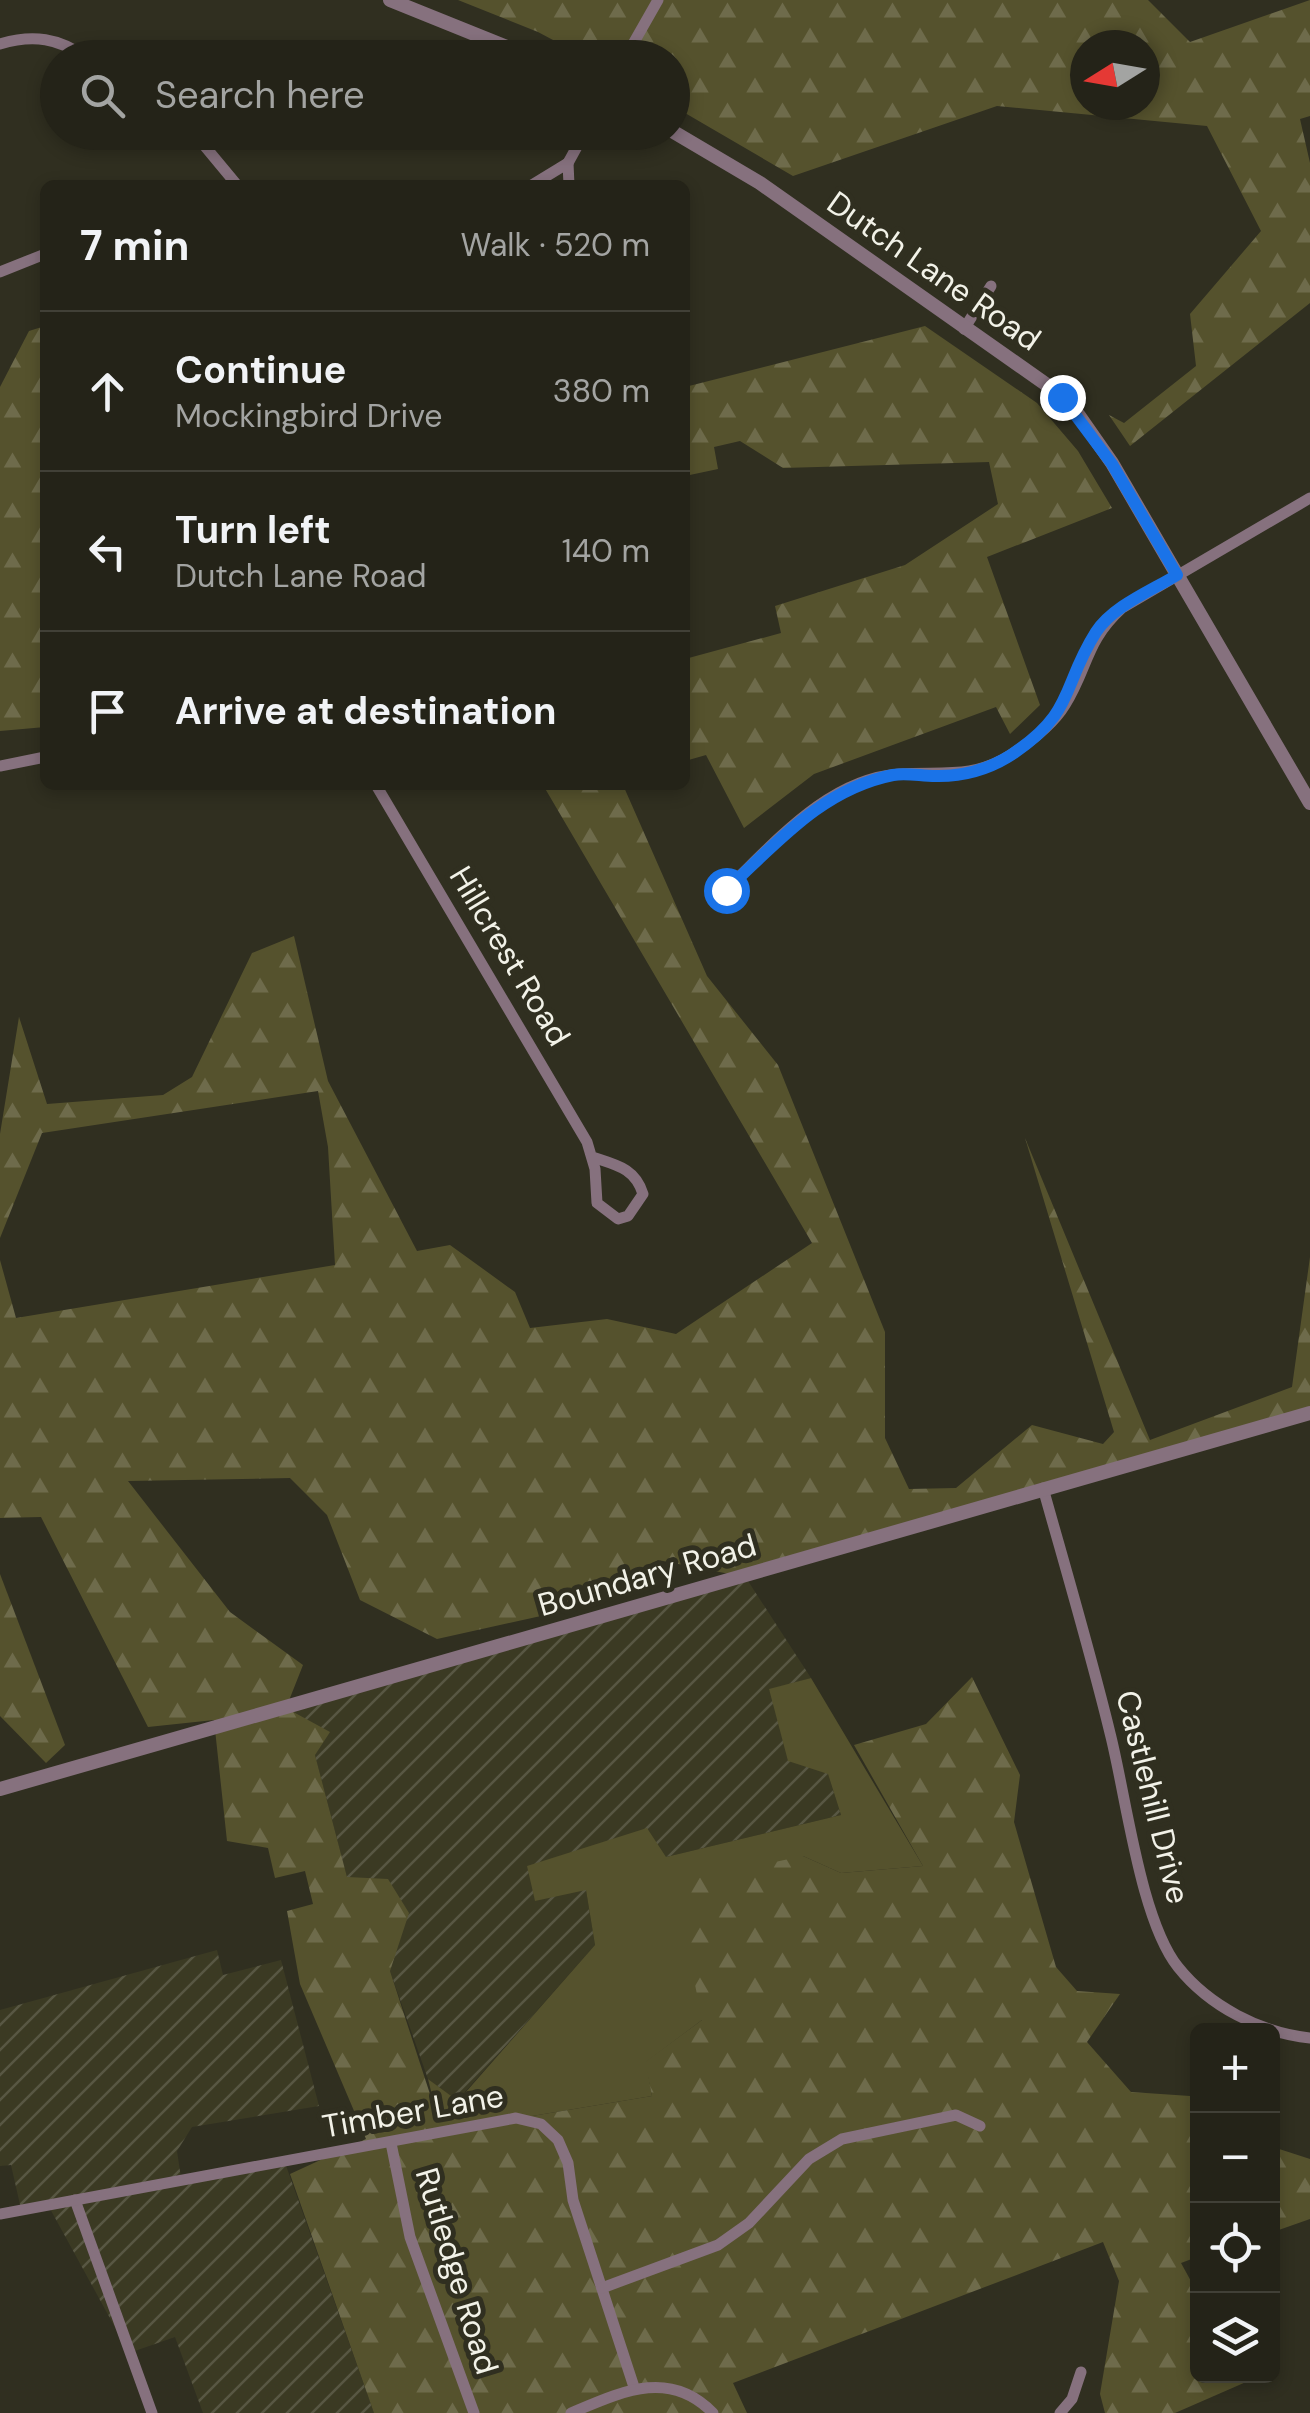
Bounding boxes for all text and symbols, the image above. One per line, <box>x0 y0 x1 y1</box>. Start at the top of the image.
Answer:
north arrow <box>1070 30 1160 120</box>
search box <box>40 40 690 150</box>
icon: search <box>75 68 130 123</box>
text: Search here <box>155 70 365 120</box>
street label: Dutch Lane Road <box>819 182 1049 360</box>
text: 7 min <box>80 218 189 273</box>
text: Walk · 520 m <box>461 224 650 266</box>
text: Continue <box>175 345 346 395</box>
icon: ahead <box>80 364 135 419</box>
text: 380 m <box>553 370 650 412</box>
route end <box>1040 375 1086 421</box>
text: Mockingbird Drive <box>175 395 443 437</box>
text: Turn left <box>175 505 331 555</box>
icon: left <box>80 524 135 579</box>
text: 140 m <box>562 530 650 572</box>
text: Dutch Lane Road <box>175 555 427 597</box>
icon: arrive <box>80 684 135 739</box>
text: Arrive at destination <box>175 686 557 736</box>
street label: Hillcrest Road <box>440 858 580 1054</box>
route start <box>704 868 750 914</box>
street label: Boundary Road <box>533 1524 761 1626</box>
street label: Castlehill Drive <box>1106 1686 1200 1908</box>
map controls <box>1190 2023 1280 2383</box>
button: + <box>1190 2023 1280 2113</box>
street label: Timber Lane <box>319 2074 507 2148</box>
button: − <box>1190 2113 1280 2203</box>
street label: Rutledge Road <box>406 2163 508 2379</box>
button: locate <box>1190 2203 1280 2293</box>
button: layers <box>1190 2293 1280 2383</box>

